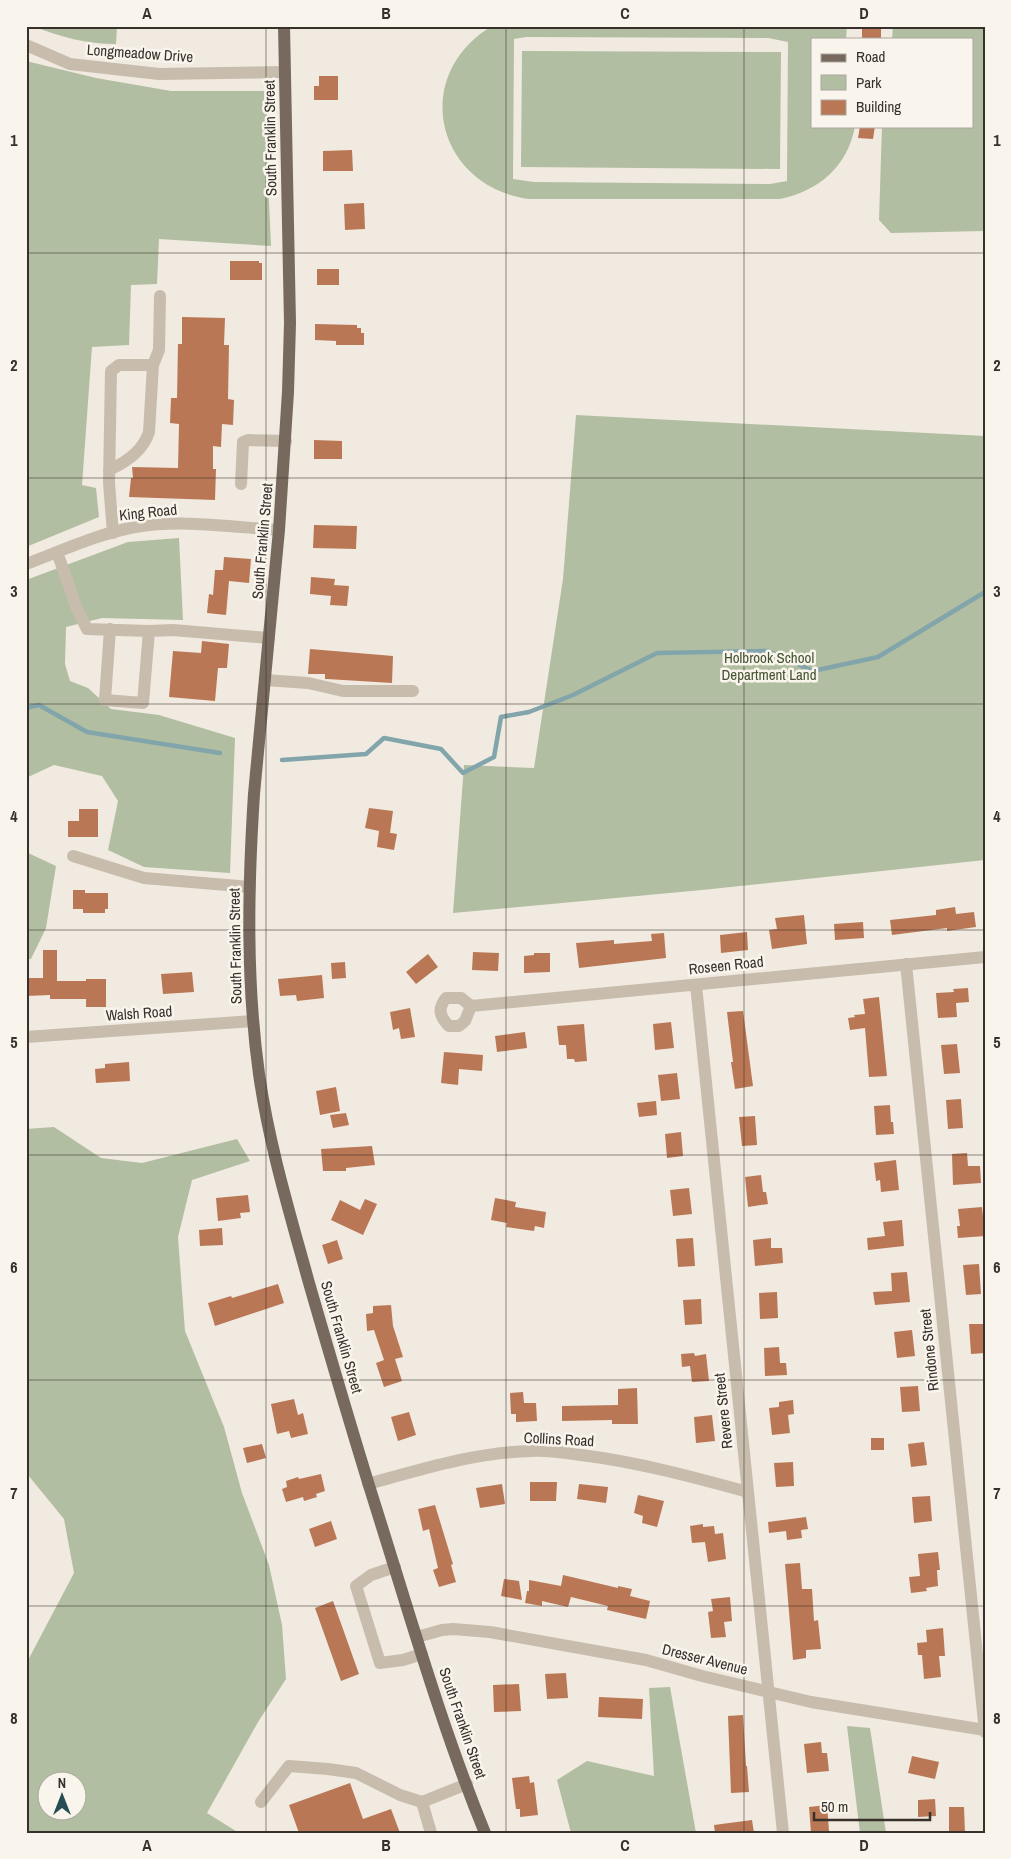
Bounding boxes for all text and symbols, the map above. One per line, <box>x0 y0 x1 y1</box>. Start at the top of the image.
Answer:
text: A <box>142 2 152 24</box>
text: B <box>381 2 391 24</box>
text: C <box>620 2 630 24</box>
text: D <box>859 2 869 24</box>
legend <box>811 38 974 128</box>
street label: Longmeadow Drive <box>86 39 194 67</box>
text: Road <box>856 46 885 67</box>
text: Park <box>856 72 882 93</box>
street label: South Franklin Street <box>258 79 282 196</box>
text: Building <box>856 96 901 117</box>
text: 1 <box>10 129 18 151</box>
text: 1 <box>993 129 1001 151</box>
text: 2 <box>10 354 18 376</box>
text: 2 <box>993 354 1001 376</box>
street label: South Franklin Street <box>246 482 278 600</box>
street label: King Road <box>118 499 178 525</box>
text: 3 <box>10 580 18 602</box>
text: 3 <box>993 580 1001 602</box>
park label: Holbrook School Department Land <box>721 647 817 685</box>
text: 4 <box>10 805 18 827</box>
text: 4 <box>993 805 1001 827</box>
street label: South Franklin Street <box>223 887 247 1004</box>
street label: Roseen Road <box>687 951 765 979</box>
street label: Walsh Road <box>105 1000 173 1026</box>
text: 5 <box>10 1031 18 1053</box>
text: 5 <box>993 1031 1001 1053</box>
text: 6 <box>10 1256 18 1278</box>
text: 6 <box>993 1256 1001 1278</box>
street label: South Franklin Street <box>316 1278 368 1396</box>
street label: Rindone Street <box>914 1307 944 1392</box>
street label: Revere Street <box>709 1372 737 1450</box>
street label: Collins Road <box>523 1427 595 1451</box>
text: 7 <box>10 1482 18 1504</box>
text: 7 <box>993 1482 1001 1504</box>
street label: Dresser Avenue <box>660 1638 750 1680</box>
street label: South Franklin Street <box>434 1665 492 1782</box>
text: 8 <box>10 1707 18 1729</box>
text: 8 <box>993 1707 1001 1729</box>
north arrow <box>38 1772 88 1822</box>
text: N <box>58 1774 66 1792</box>
scale bar <box>814 1789 930 1821</box>
text: 50 m <box>821 1796 848 1817</box>
text: A <box>142 1834 152 1856</box>
text: B <box>381 1834 391 1856</box>
text: C <box>620 1834 630 1856</box>
text: D <box>859 1834 869 1856</box>

